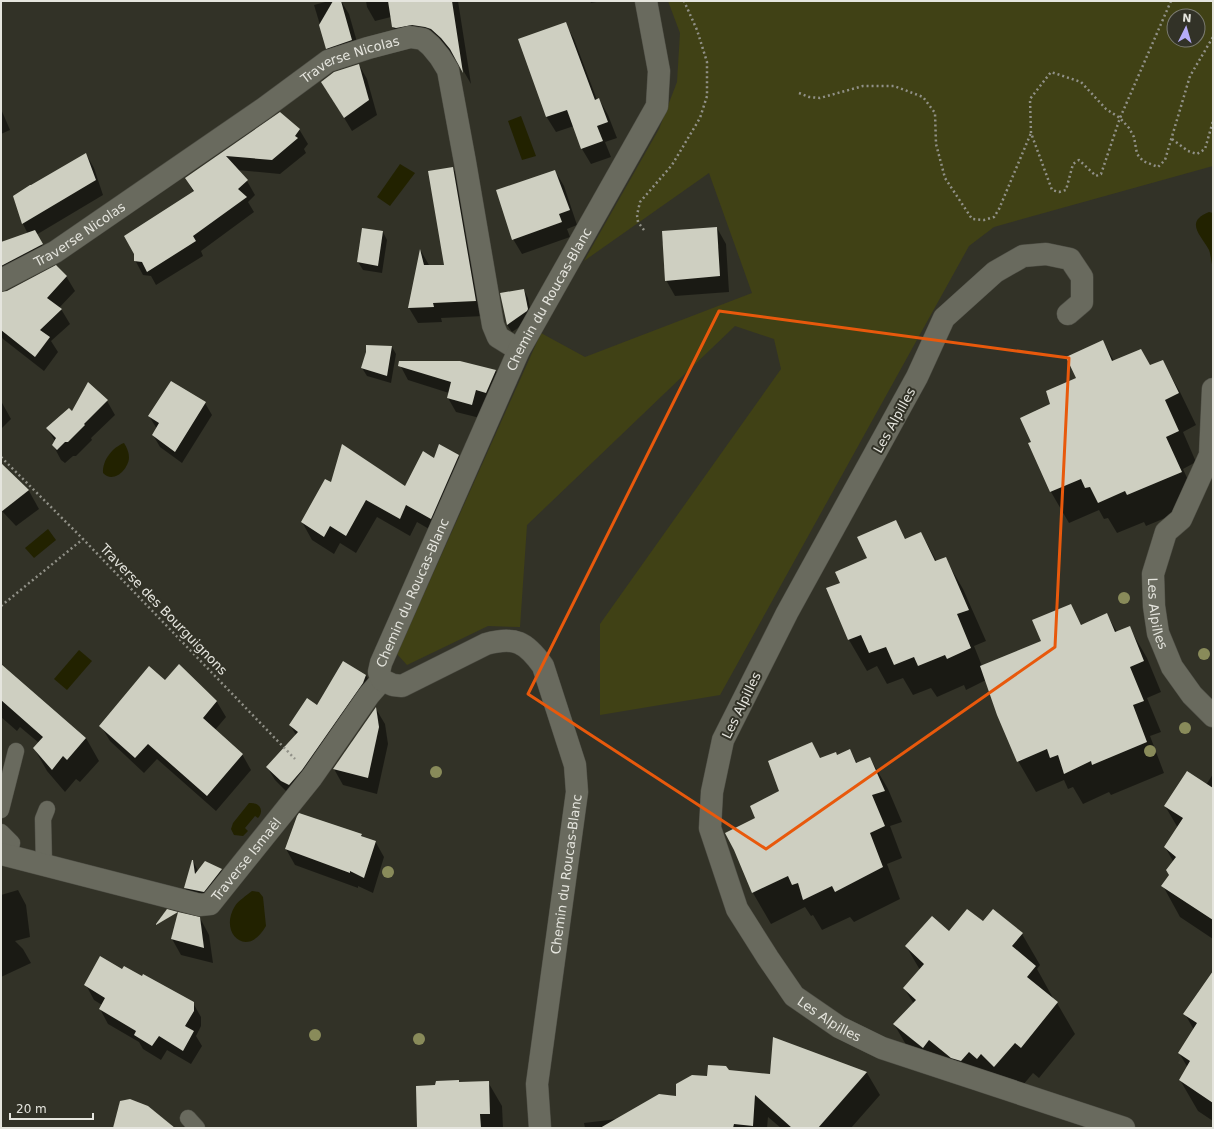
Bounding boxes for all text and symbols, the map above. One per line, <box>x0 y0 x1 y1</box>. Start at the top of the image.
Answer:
north arrow <box>1166 8 1206 48</box>
text: N <box>1182 12 1192 25</box>
street label: Traverse Nicolas <box>297 33 401 87</box>
street label: Traverse Nicolas <box>31 199 128 270</box>
street label: Chemin du Roucas-Blanc <box>504 225 595 373</box>
street label: Les Alpilles <box>870 385 919 455</box>
street label: Chemin du Roucas-Blanc <box>373 516 452 670</box>
street label: Traverse des Bourguignons <box>96 540 230 678</box>
street label: Les Alpilles <box>1145 577 1171 652</box>
street label: Les Alpilles <box>719 669 764 741</box>
street label: Chemin du Roucas-Blanc <box>548 793 585 955</box>
street label: Traverse Ismaël <box>208 815 284 905</box>
street label: Les Alpilles <box>794 994 864 1045</box>
scale bar <box>10 1095 93 1121</box>
text: 20 m <box>16 1102 47 1116</box>

